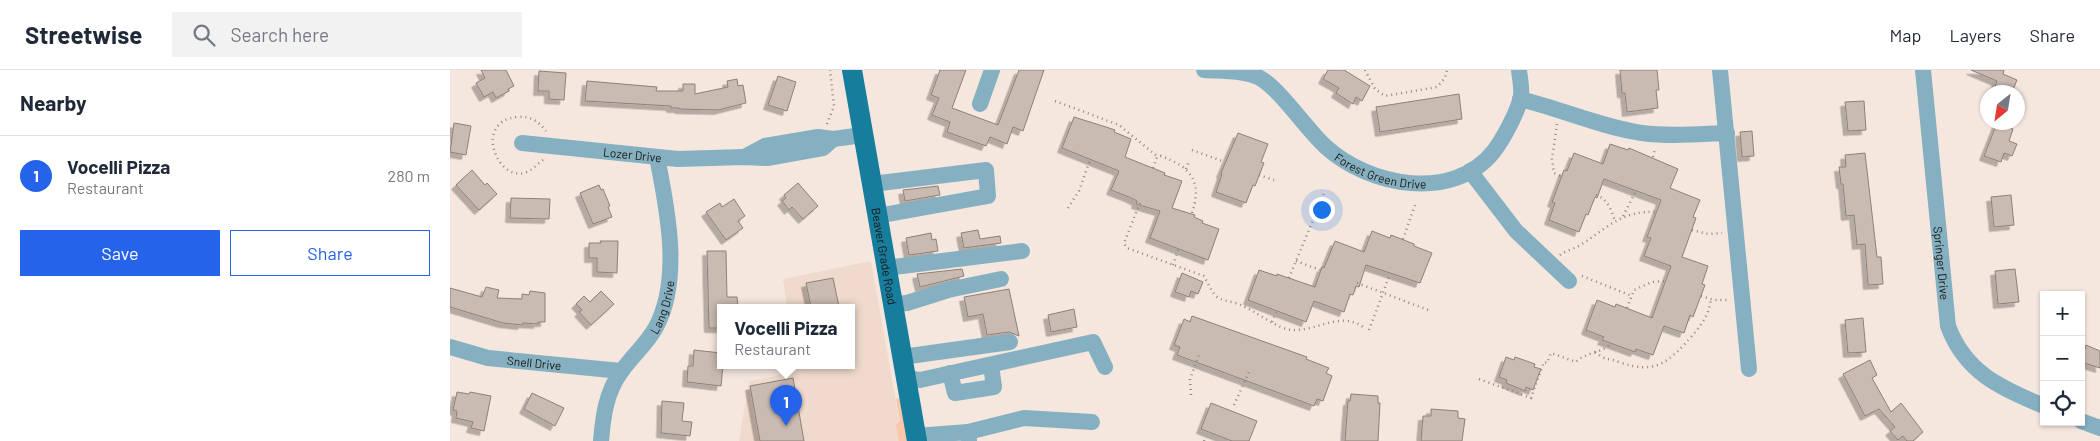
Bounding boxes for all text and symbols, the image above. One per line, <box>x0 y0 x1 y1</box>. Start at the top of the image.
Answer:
search box <box>172 12 522 57</box>
text: Streetwise <box>25 20 142 49</box>
icon: search <box>190 21 218 49</box>
text: Search here <box>230 23 329 46</box>
text: Map <box>1889 24 1921 46</box>
text: Layers <box>1949 24 2002 46</box>
text: Share <box>2030 24 2075 46</box>
north arrow <box>1980 85 2025 130</box>
text: Nearby <box>20 90 86 115</box>
street label: Lozer Drive <box>603 144 662 164</box>
street label: Forest Green Drive <box>1332 150 1427 191</box>
text: Vocelli Pizza <box>67 155 170 178</box>
text: 1 <box>33 166 39 185</box>
text: 280 m <box>388 166 430 185</box>
text: Restaurant <box>67 178 144 197</box>
your location <box>1309 197 1335 223</box>
street label: Beaver Grade Road <box>869 206 900 306</box>
street label: Springer Drive <box>1931 226 1952 301</box>
button: Save <box>20 230 220 276</box>
button: Share <box>230 230 430 276</box>
street label: Lang Drive <box>647 280 676 336</box>
map controls <box>2040 291 2085 426</box>
button: + <box>2040 291 2085 336</box>
popup <box>717 304 855 369</box>
text: Vocelli Pizza <box>734 316 838 339</box>
button: − <box>2040 336 2085 381</box>
text: Restaurant <box>734 339 811 358</box>
street label: Snell Drive <box>506 353 562 372</box>
button: locate <box>2040 381 2085 426</box>
pin: 1 <box>770 385 802 426</box>

